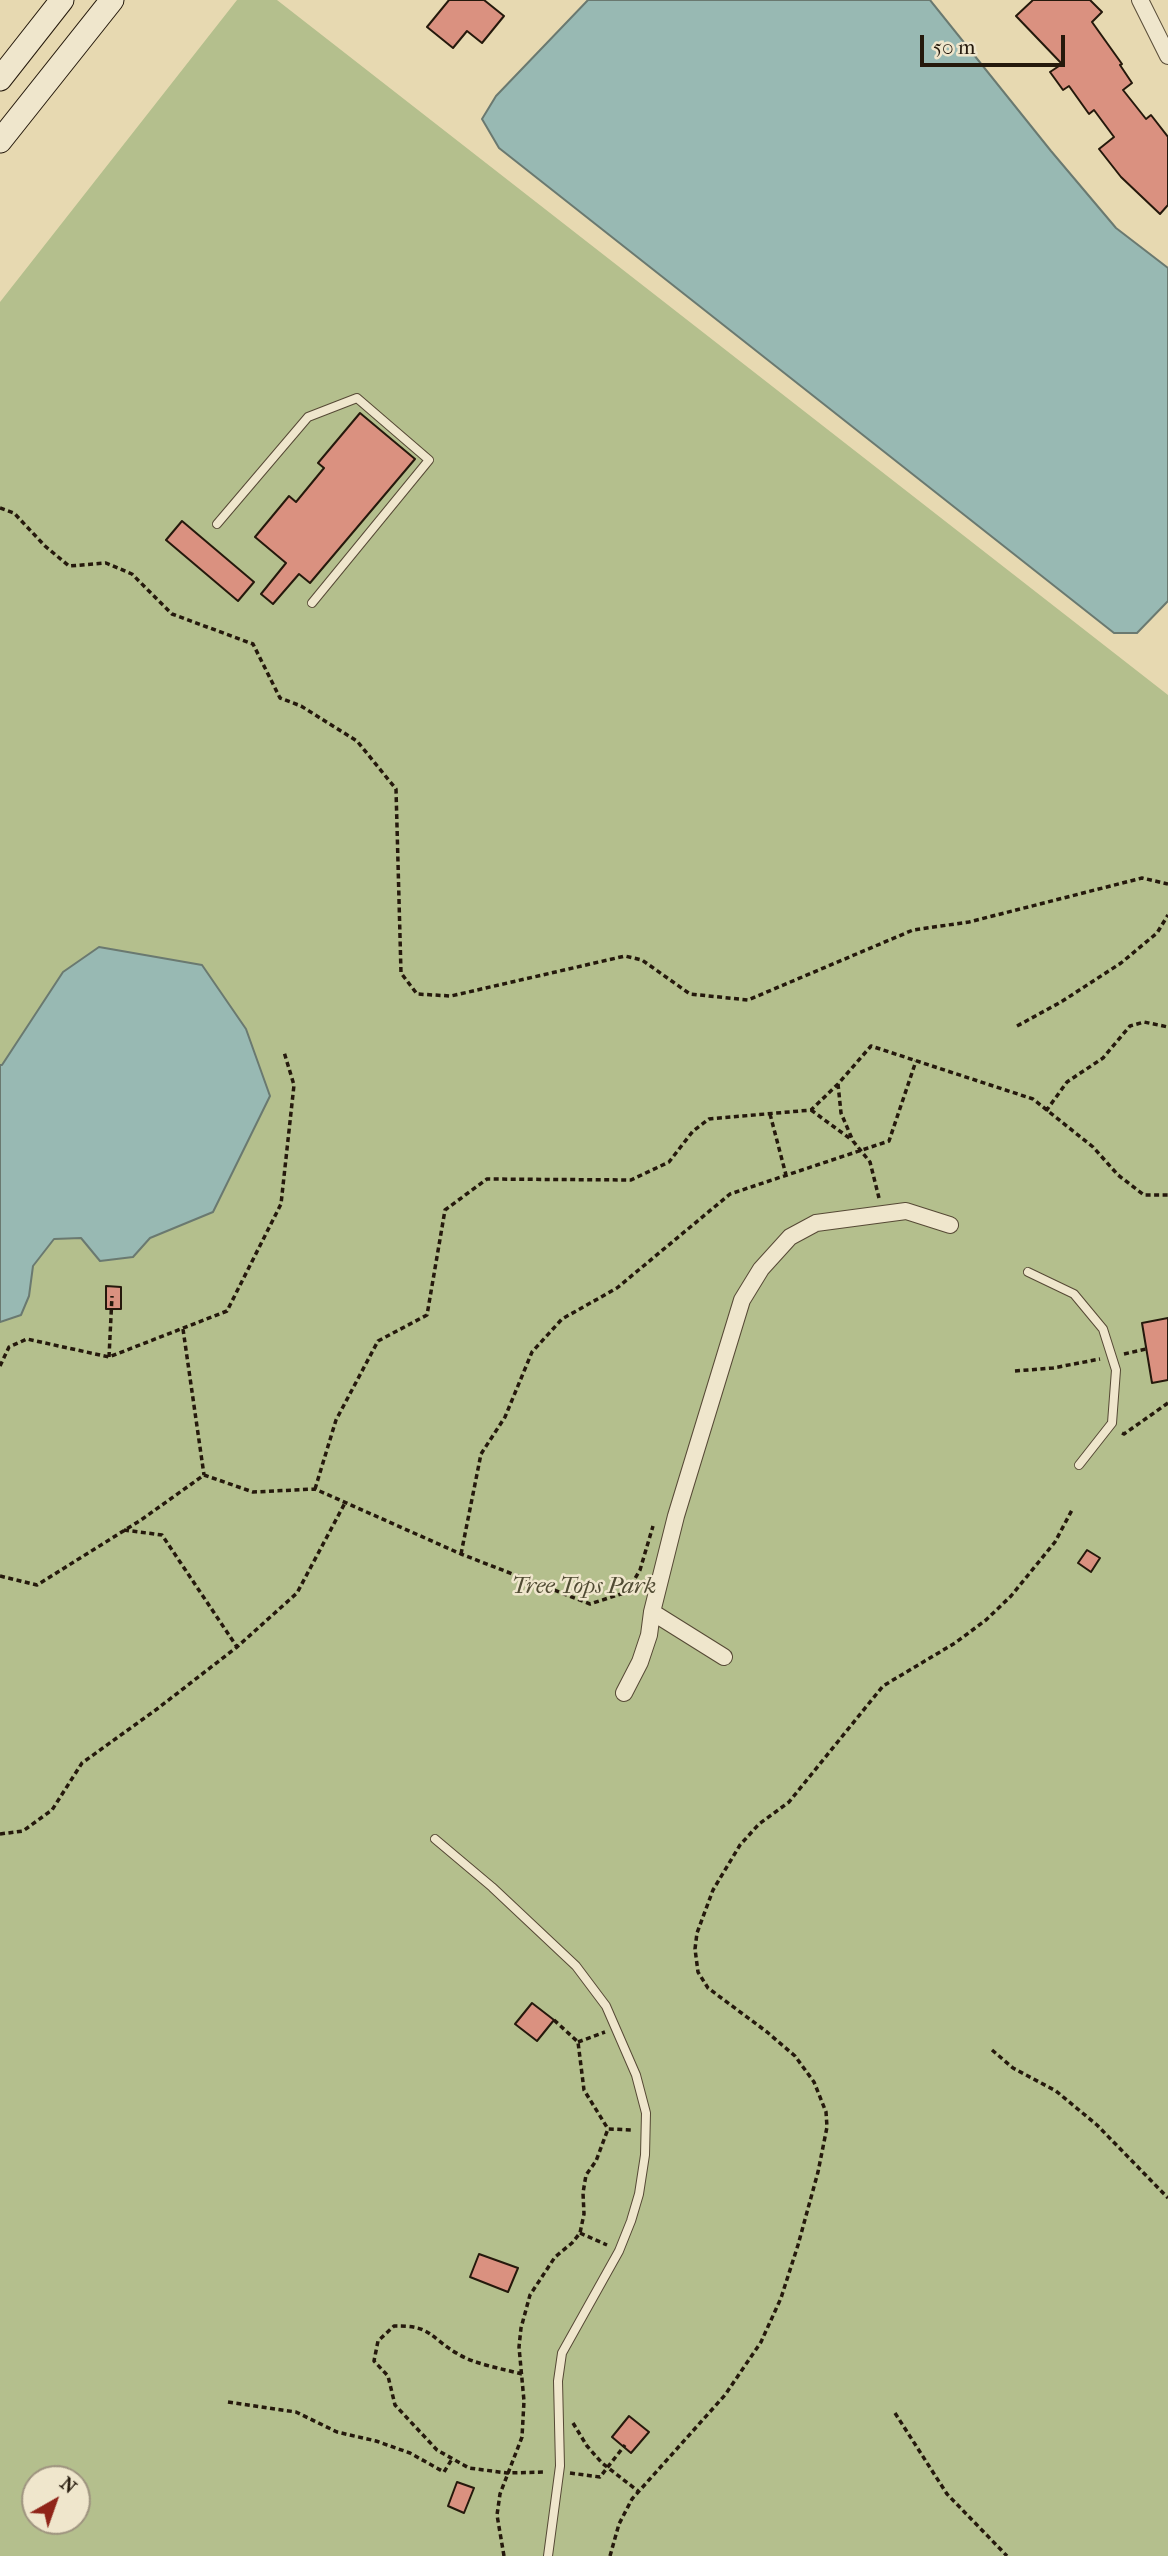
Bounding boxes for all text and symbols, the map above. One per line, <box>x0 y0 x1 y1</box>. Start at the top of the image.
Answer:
scale bar <box>923 21 1068 65</box>
text: 50 m <box>933 35 976 59</box>
park label: Tree Tops Park <box>512 1573 656 1601</box>
north arrow <box>21 2465 91 2535</box>
text: N <box>56 2472 81 2499</box>

